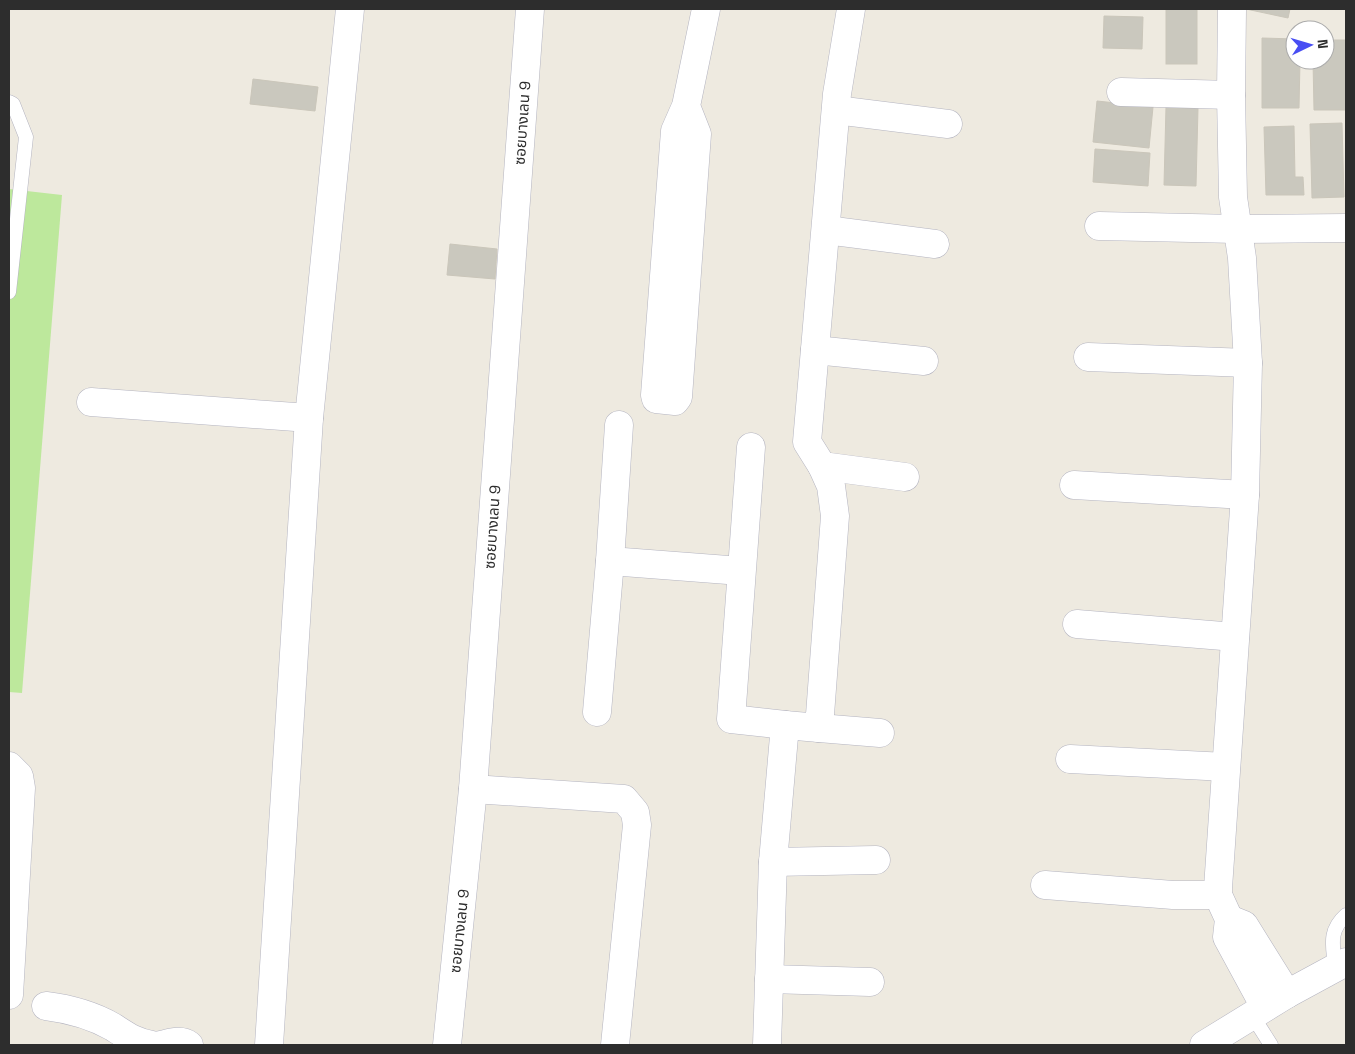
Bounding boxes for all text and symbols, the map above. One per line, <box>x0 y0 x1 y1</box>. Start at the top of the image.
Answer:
north arrow <box>1285 20 1335 70</box>
text: N <box>1314 38 1332 49</box>
street label: ซอยบางเลน 9 <box>510 80 534 166</box>
street label: ซอยบางเลน 9 <box>480 484 504 570</box>
street label: ซอยบางเลน 9 <box>445 888 473 974</box>

